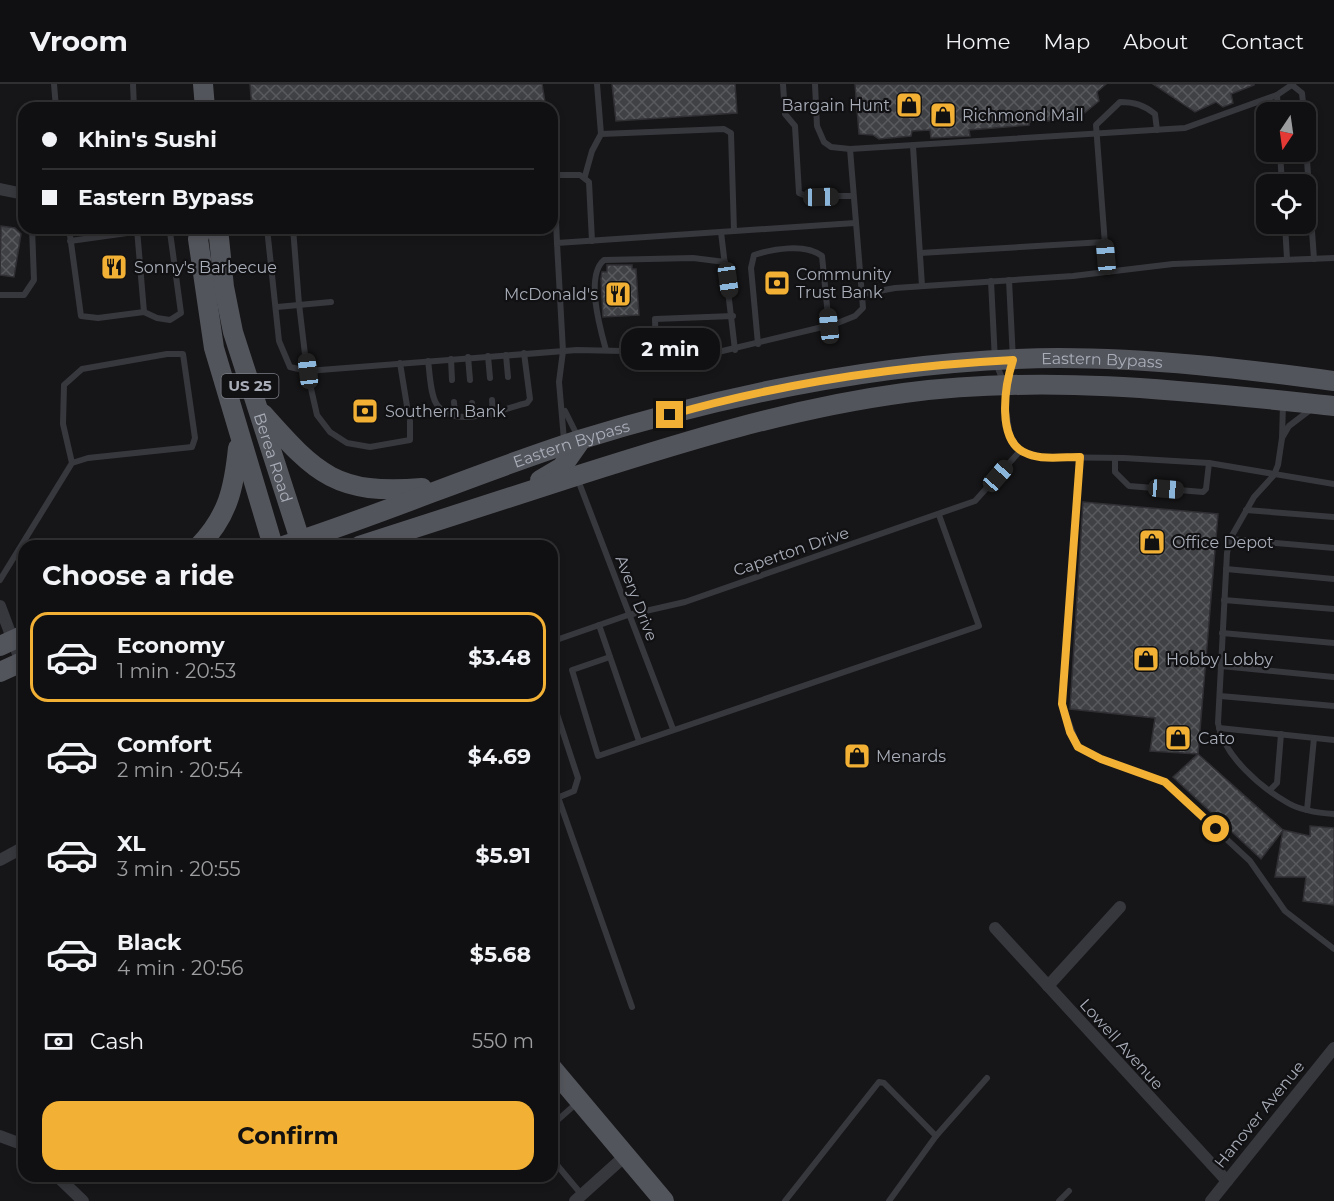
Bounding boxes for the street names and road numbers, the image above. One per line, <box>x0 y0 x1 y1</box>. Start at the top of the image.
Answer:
street label: Eastern Bypass <box>1041 349 1163 372</box>
road number: US 25 <box>222 374 278 398</box>
street label: Berea Road <box>250 410 296 505</box>
street label: Eastern Bypass <box>510 416 632 472</box>
street label: Caperton Drive <box>731 523 851 580</box>
street label: Avery Drive <box>611 553 662 644</box>
street label: Lowell Avenue <box>1076 995 1167 1094</box>
street label: Hanover Avenue <box>1210 1057 1308 1172</box>

